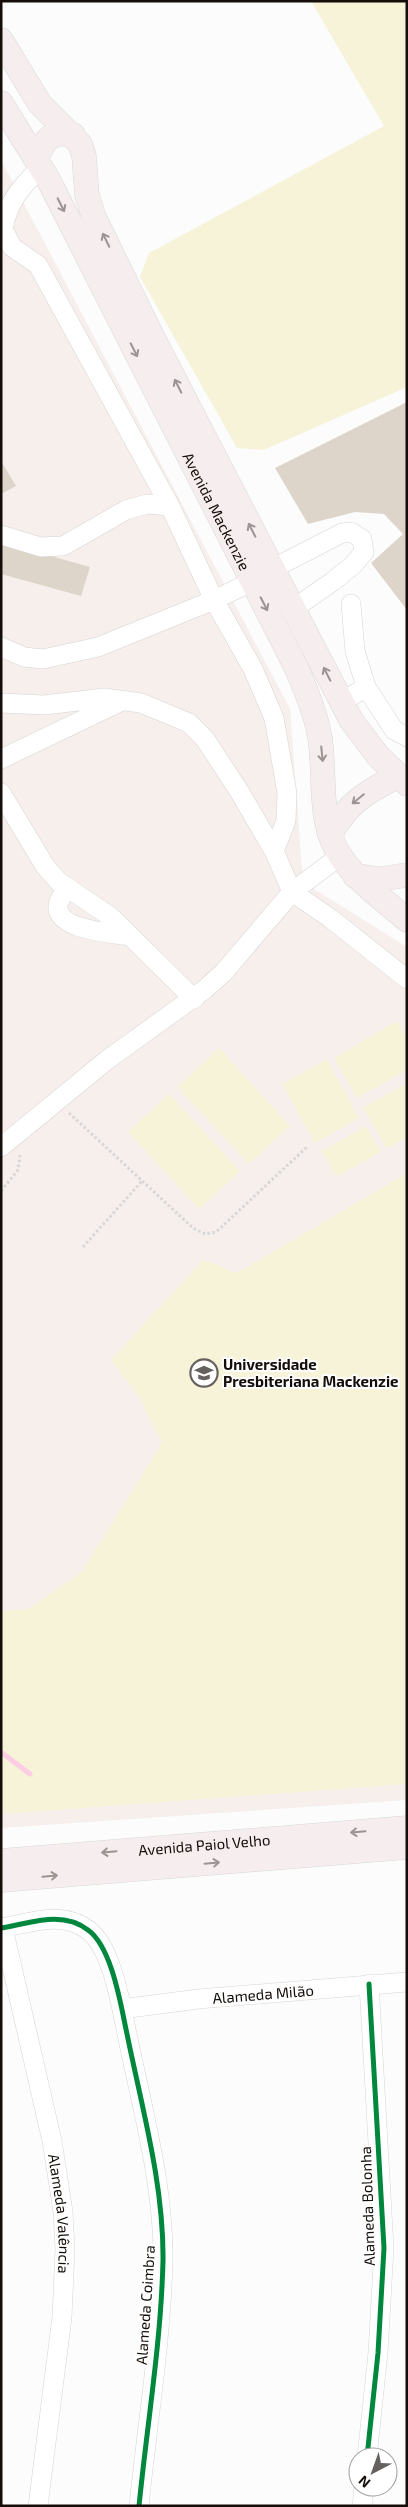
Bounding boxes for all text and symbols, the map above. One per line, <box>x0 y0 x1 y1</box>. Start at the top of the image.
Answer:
one-way arrow <box>57 197 66 212</box>
one-way arrow <box>101 233 110 248</box>
one-way arrow <box>130 342 139 357</box>
one-way arrow <box>173 379 182 394</box>
street label: Avenida Mackenzie <box>179 449 254 573</box>
one-way arrow <box>247 524 257 538</box>
one-way arrow <box>260 596 269 611</box>
one-way arrow <box>322 667 332 682</box>
one-way arrow <box>317 746 327 762</box>
one-way arrow <box>352 794 365 805</box>
place label: Universidade Presbiteriana Mackenzie <box>223 1355 399 1390</box>
school or university icon: Universidade Presbiteriana Mackenzie <box>189 1358 219 1388</box>
one-way arrow <box>350 1827 366 1836</box>
street label: Avenida Paiol Velho <box>138 1830 271 1859</box>
one-way arrow <box>101 1847 117 1857</box>
one-way arrow <box>204 1858 220 1868</box>
one-way arrow <box>42 1872 58 1881</box>
street label: Alameda Milão <box>212 1981 315 2007</box>
street label: Alameda Bolonha <box>356 2146 378 2266</box>
street label: Alameda Valência <box>45 2153 74 2274</box>
street label: Alameda Coimbra <box>132 2244 158 2366</box>
north arrow <box>348 2447 398 2497</box>
text: N <box>355 2472 374 2492</box>

